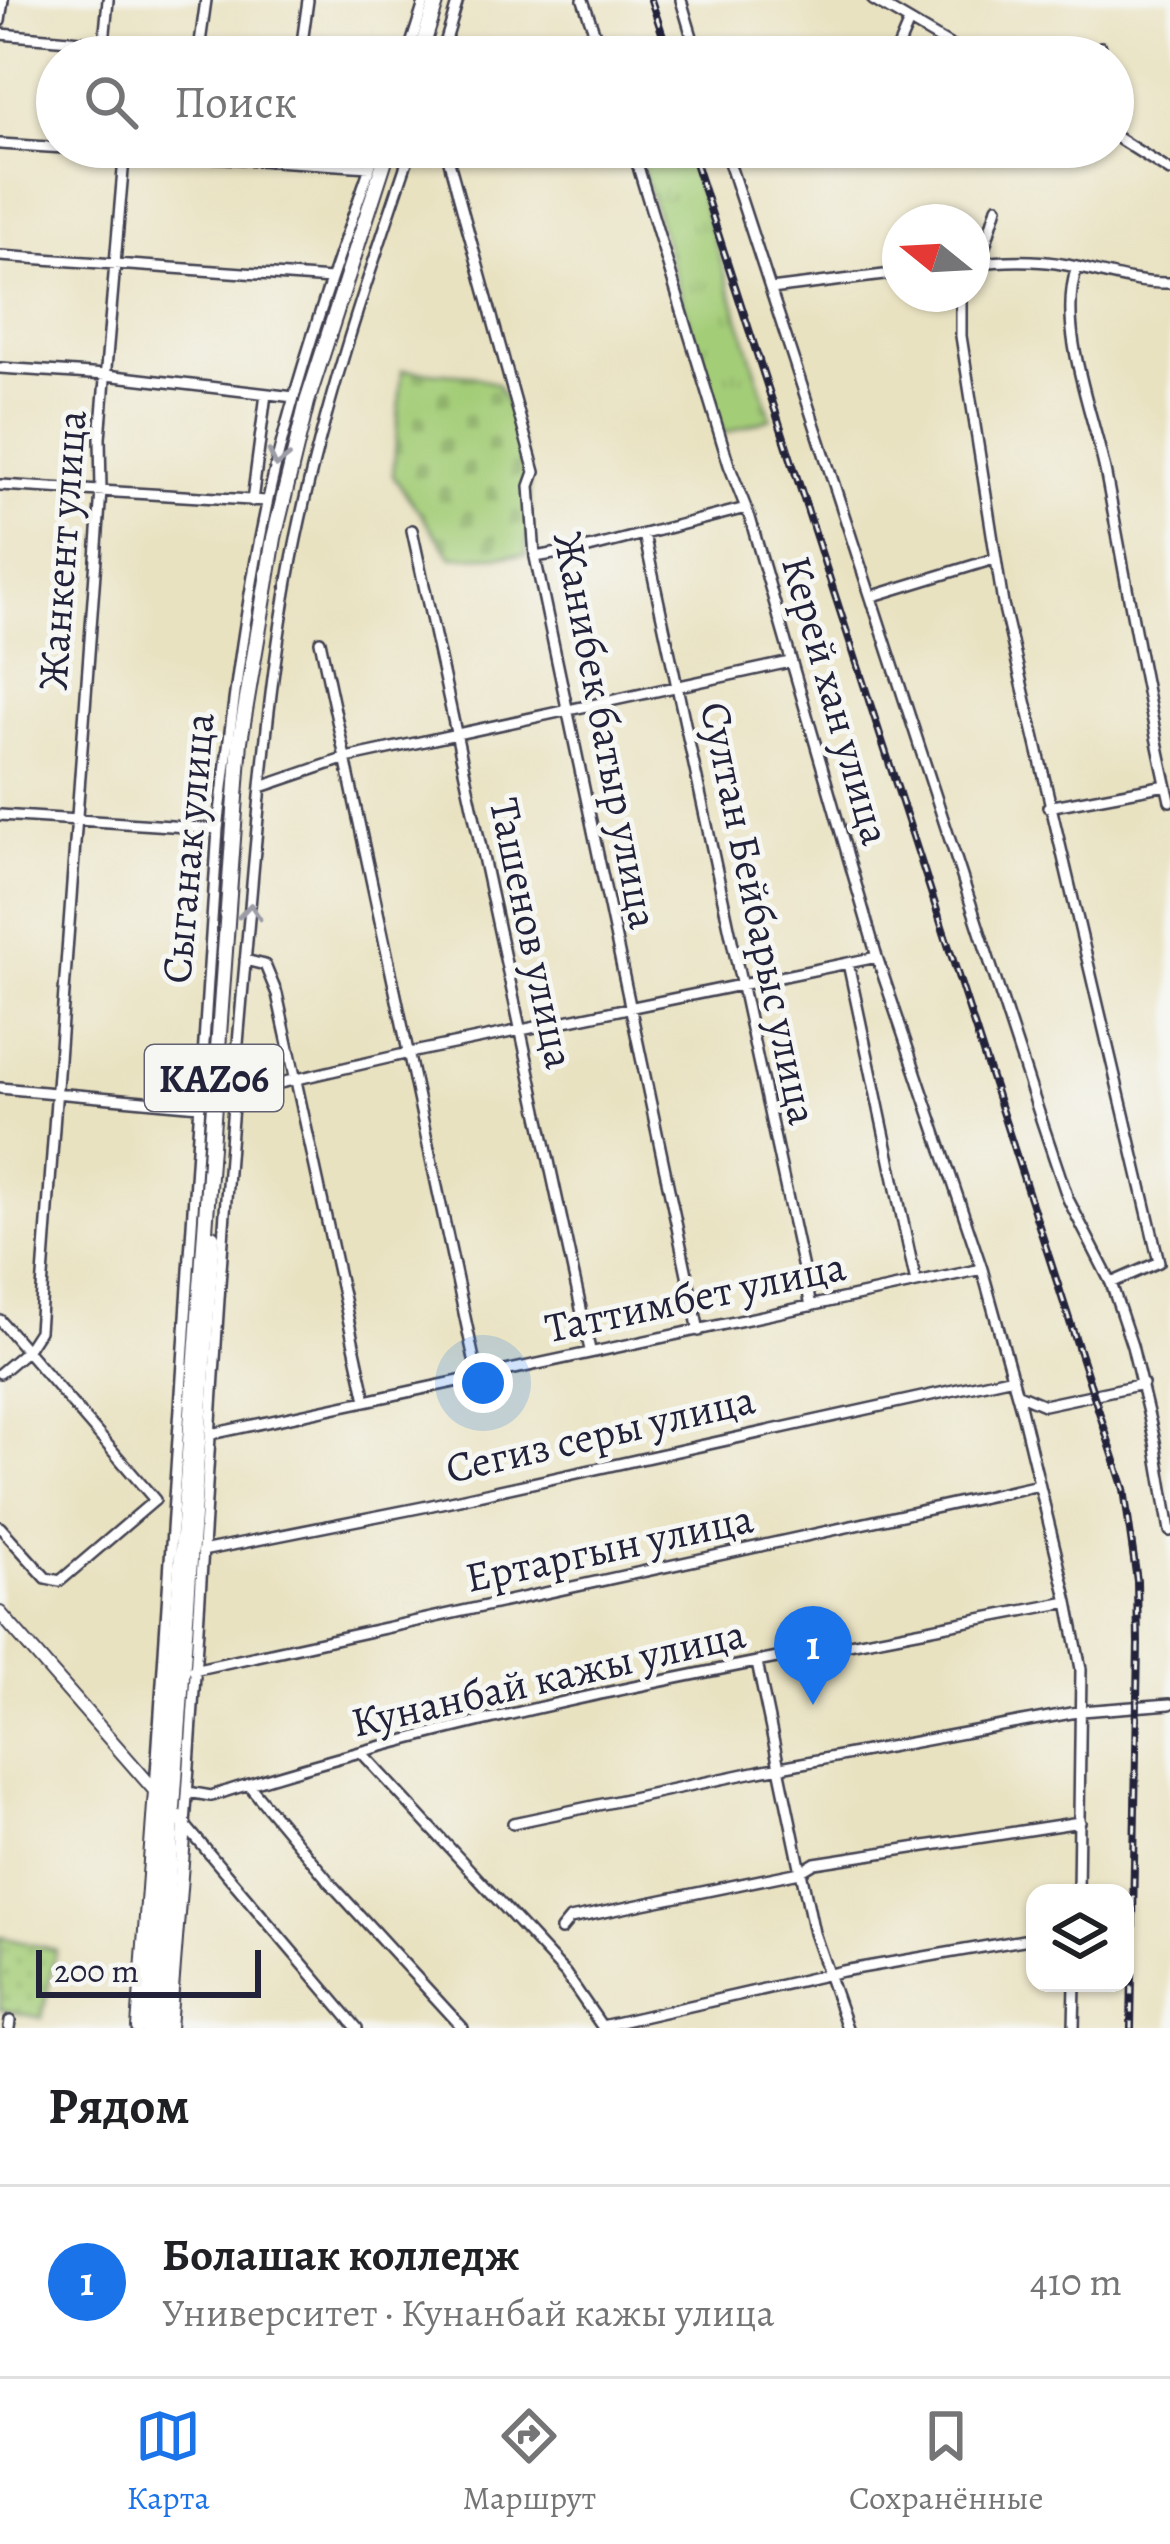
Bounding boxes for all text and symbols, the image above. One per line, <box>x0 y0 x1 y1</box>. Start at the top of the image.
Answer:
search box <box>36 36 1134 168</box>
icon: search <box>78 69 144 135</box>
text: Поиск <box>174 71 297 133</box>
north arrow <box>882 204 990 312</box>
street label: Жанкент улица <box>23 408 100 692</box>
one-way arrow <box>268 448 293 468</box>
street label: Жанибек батыр улица <box>540 527 673 934</box>
street label: Керей хан улица <box>768 549 905 852</box>
street label: Султан Бейбарыс улица <box>687 697 832 1130</box>
street label: Сыганак улица <box>147 710 228 986</box>
street label: Ташенов улица <box>476 793 589 1074</box>
one-way arrow <box>237 902 262 921</box>
road number: KАZ06 <box>145 1045 283 1111</box>
street label: Таттимбет улица <box>540 1237 851 1356</box>
your location <box>453 1353 513 1413</box>
street label: Сегиз серы улица <box>440 1370 761 1497</box>
street label: Ертаргын улица <box>460 1489 759 1606</box>
street label: Кунанбай кажы улица <box>346 1604 751 1751</box>
pin: 1 <box>774 1606 852 1705</box>
map controls <box>1026 1884 1134 1992</box>
button: layers <box>1026 1884 1134 1992</box>
scale bar <box>36 1944 261 1997</box>
text: 200 m <box>54 1948 139 1993</box>
text: Рядом <box>48 2071 190 2141</box>
text: Болашак колледж <box>162 2224 520 2286</box>
text: 1 <box>80 2255 94 2308</box>
text: 410 m <box>1030 2255 1122 2308</box>
text: Университет · Кунанбай кажы улица <box>162 2286 775 2339</box>
tab: Карта <box>126 2403 210 2520</box>
tab: Маршрут <box>462 2403 596 2520</box>
tab: Сохранённые <box>849 2403 1044 2520</box>

